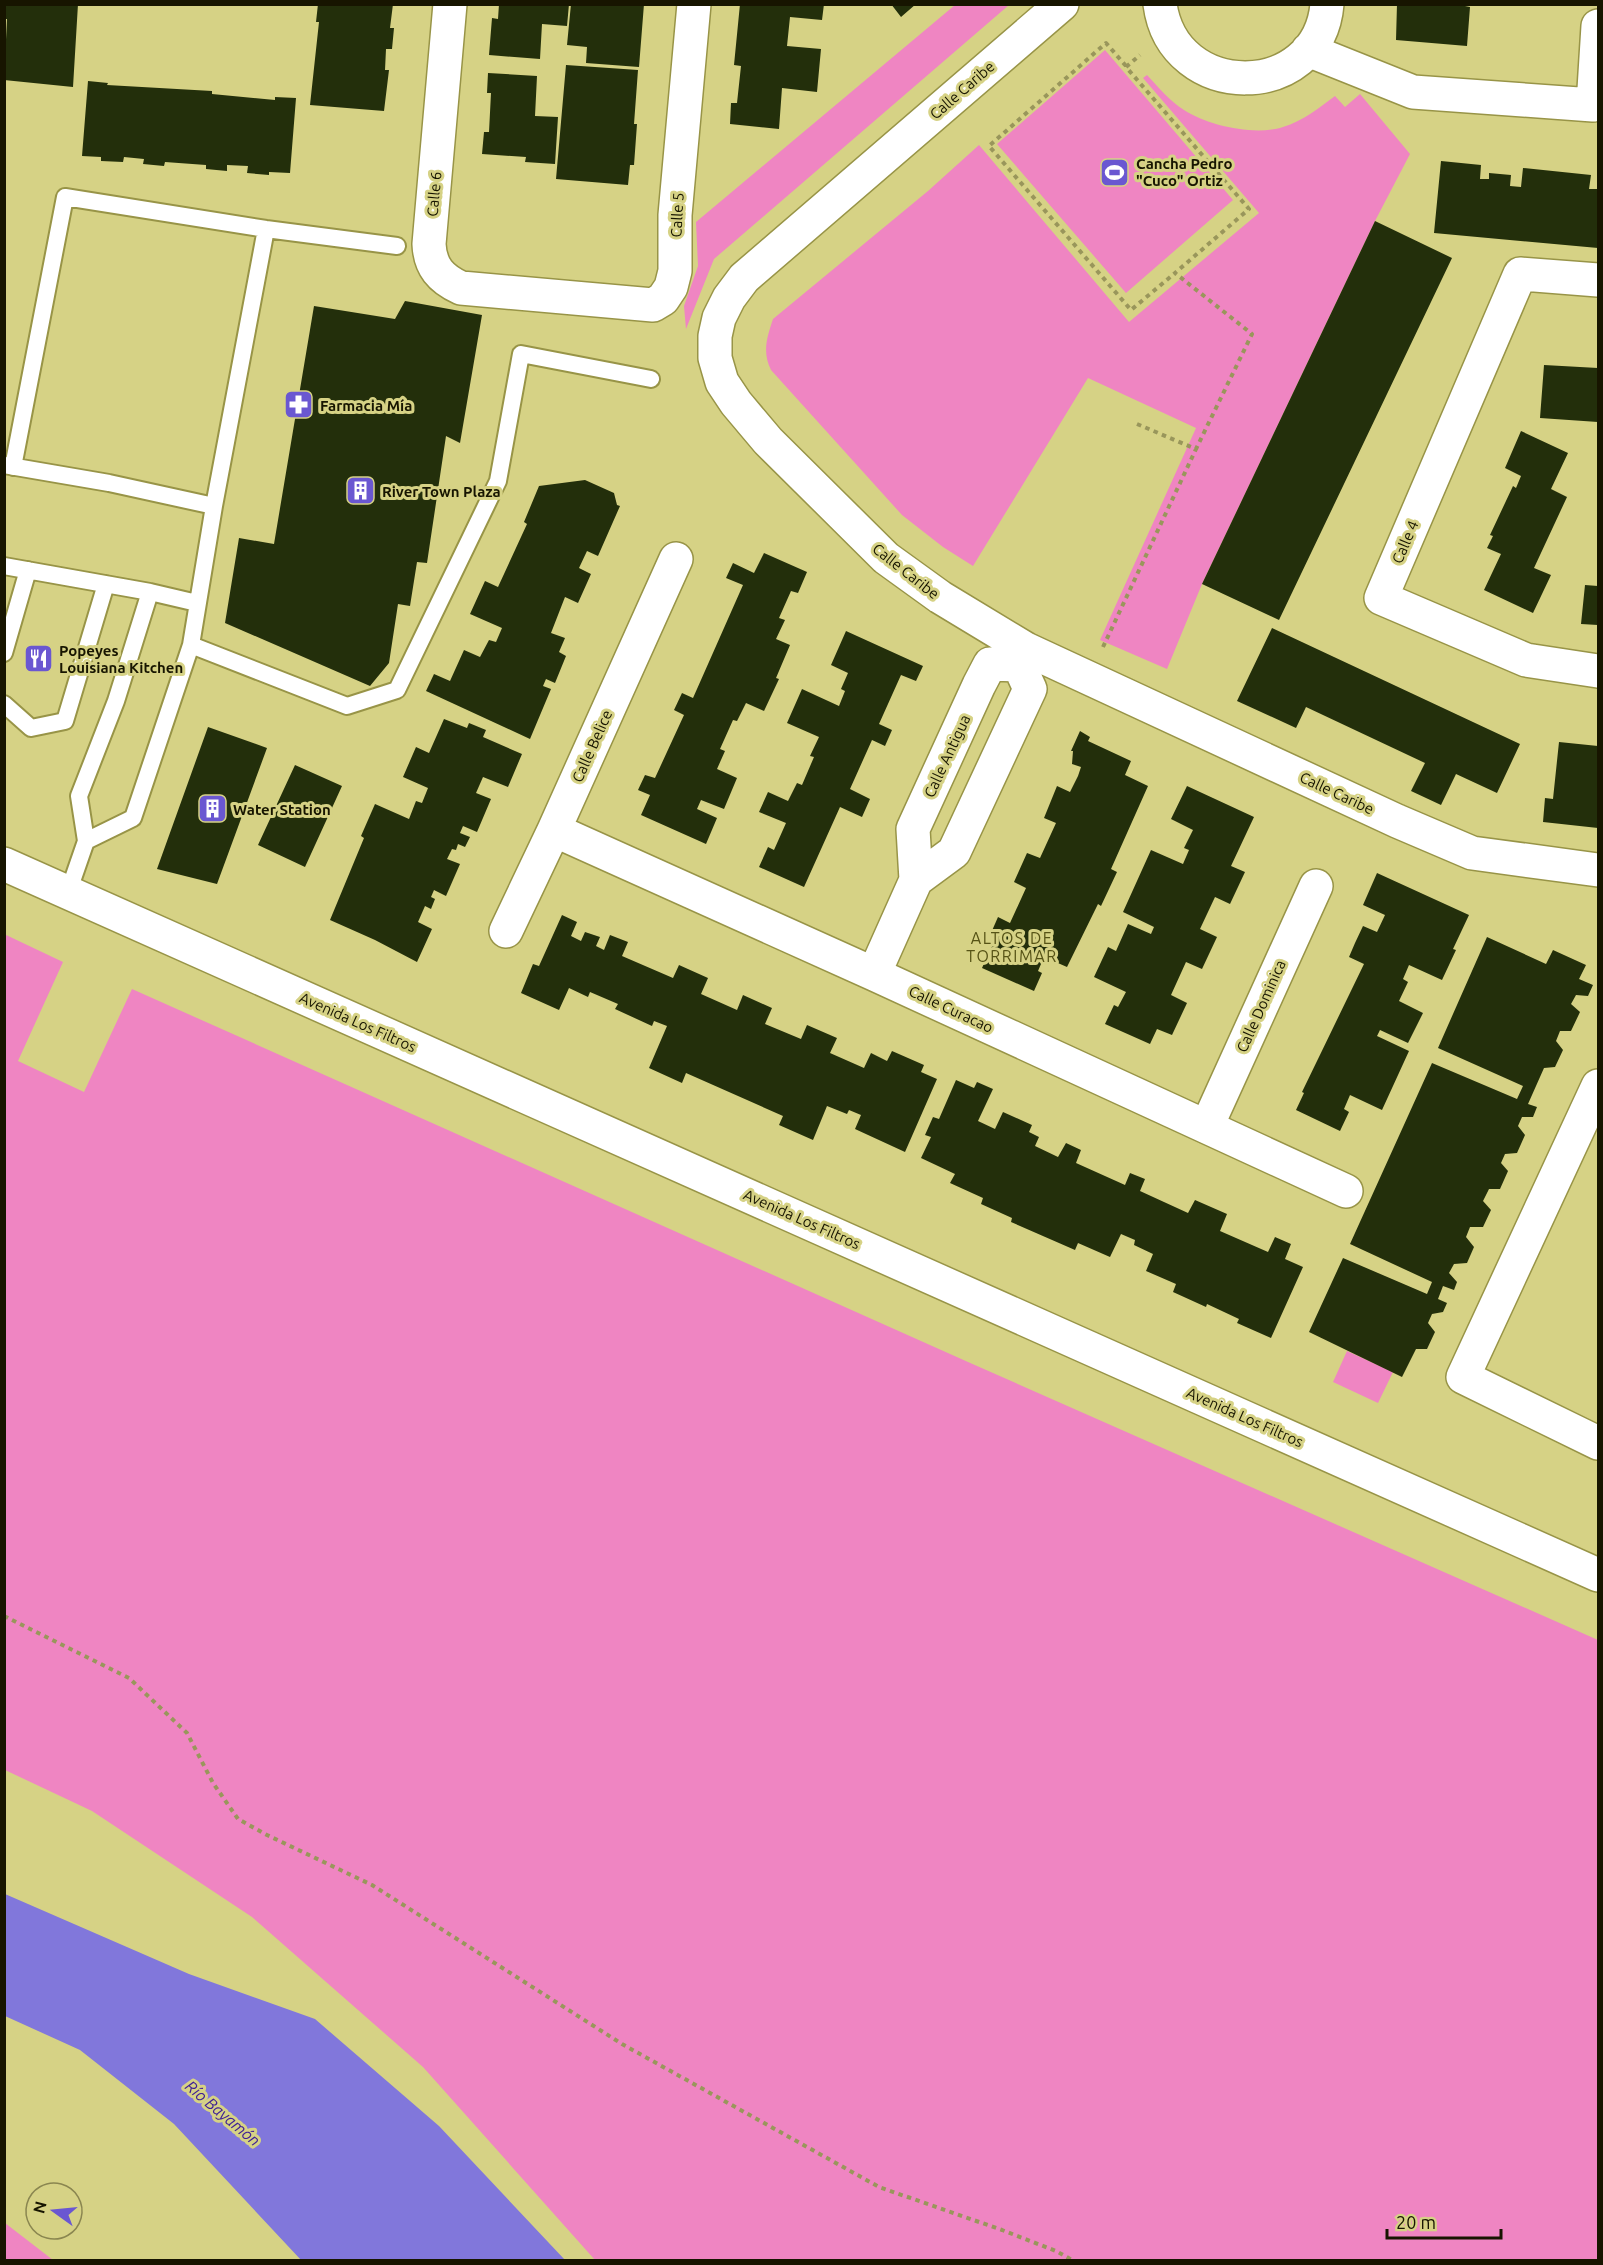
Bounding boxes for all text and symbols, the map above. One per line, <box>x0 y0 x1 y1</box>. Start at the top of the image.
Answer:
street label: Calle Caribe <box>926 57 998 123</box>
place label: Cancha Pedro "Cuco" Ortiz <box>1136 155 1232 189</box>
sports icon: Cancha Pedro "Cuco" Ortiz <box>1099 156 1131 188</box>
street label: Calle 6 <box>424 171 444 217</box>
street label: Calle 5 <box>667 192 687 238</box>
pharmacy icon: Farmacia Mía <box>283 389 315 421</box>
place label: Farmacia Mía <box>320 397 412 414</box>
building icon: River Town Plaza <box>345 475 377 507</box>
place label: River Town Plaza <box>382 483 501 500</box>
street label: Calle 4 <box>1388 518 1422 566</box>
street label: Calle Caribe <box>869 540 943 602</box>
place label: Popeyes Louisiana Kitchen <box>59 642 183 676</box>
restaurant icon: Popeyes Louisiana Kitchen <box>22 643 54 675</box>
street label: Calle Belice <box>569 707 615 785</box>
street label: Calle Antigua <box>920 712 974 800</box>
street label: Calle Caribe <box>1297 768 1377 818</box>
building icon: Water Station <box>196 793 228 825</box>
place label: Water Station <box>233 801 331 818</box>
district label: ALTOS DE TORRIMAR <box>966 929 1058 965</box>
street label: Calle Dominica <box>1233 957 1289 1055</box>
street label: Calle Curacao <box>906 982 996 1036</box>
street label: Avenida Los Filtros <box>297 989 419 1055</box>
street label: Avenida Los Filtros <box>741 1186 863 1252</box>
street label: Avenida Los Filtros <box>1184 1384 1306 1450</box>
water label: Río Bayamón <box>182 2077 264 2149</box>
north arrow <box>24 2181 84 2241</box>
text: N <box>29 2199 50 2215</box>
scale bar <box>1387 2202 1501 2240</box>
text: 20 m <box>1396 2212 1436 2232</box>

